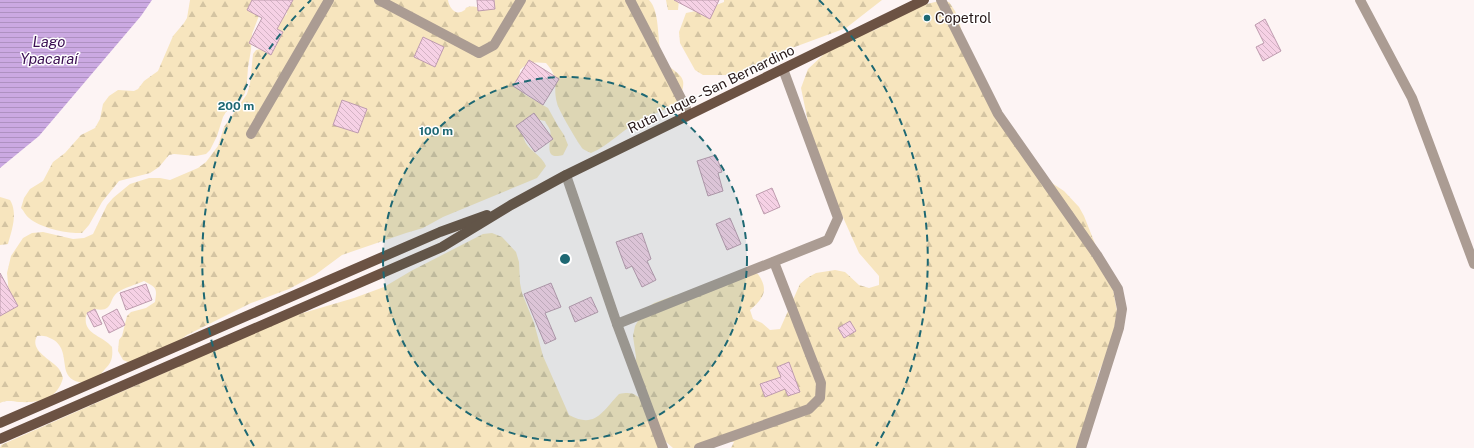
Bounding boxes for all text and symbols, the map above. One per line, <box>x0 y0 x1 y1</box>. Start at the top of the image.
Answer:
place label: Copetrol <box>935 10 991 26</box>
marker: Copetrol <box>922 13 932 23</box>
water label: Lago Ypacaraí <box>20 33 79 67</box>
street label: Ruta Luque - San Bernardino <box>625 42 797 136</box>
text: 200 m <box>218 99 254 113</box>
text: 100 m <box>419 124 453 138</box>
centre of rings <box>558 252 572 266</box>

